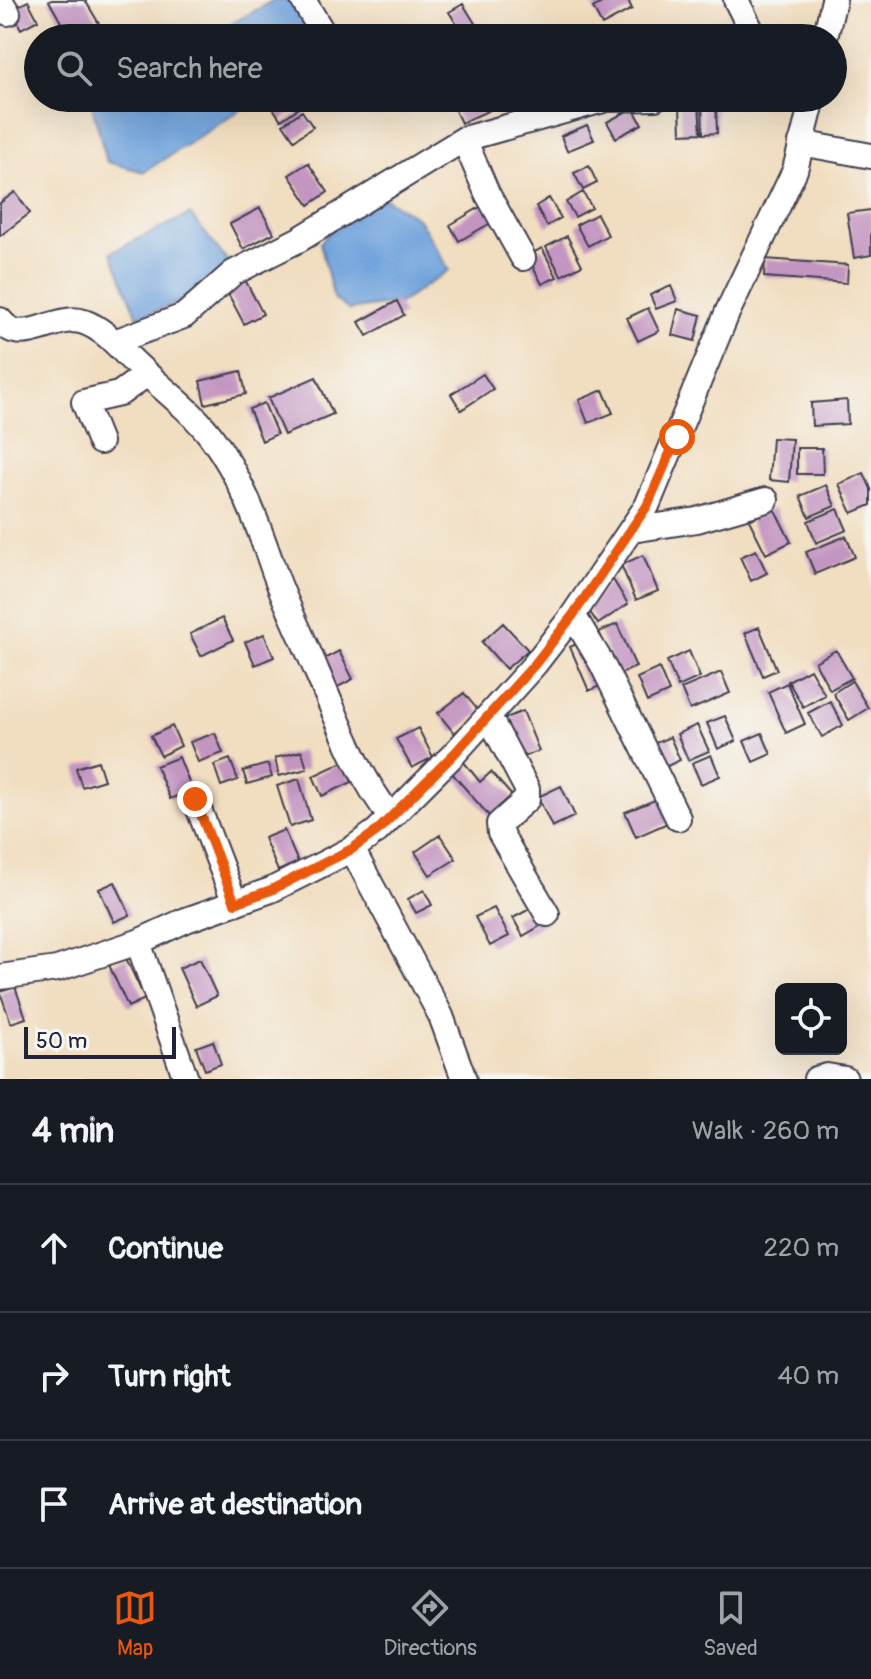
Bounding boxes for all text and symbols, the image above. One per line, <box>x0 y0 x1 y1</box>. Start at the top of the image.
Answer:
search box <box>24 24 847 112</box>
icon: search <box>52 46 96 90</box>
text: Search here <box>116 50 263 87</box>
route start <box>659 419 695 455</box>
route end <box>177 781 213 817</box>
map controls <box>775 983 847 1055</box>
button: locate <box>775 983 847 1055</box>
scale bar <box>24 1023 176 1059</box>
text: 50 m <box>36 1027 87 1055</box>
text: 4 min <box>32 1110 114 1153</box>
text: Walk · 260 m <box>692 1115 839 1147</box>
icon: ahead <box>32 1226 76 1270</box>
text: Continue <box>108 1230 223 1267</box>
text: 220 m <box>763 1232 839 1264</box>
icon: right <box>32 1354 76 1398</box>
text: Turn right <box>108 1358 231 1395</box>
text: 40 m <box>777 1360 839 1392</box>
icon: arrive <box>32 1482 76 1526</box>
text: Arrive at destination <box>108 1486 362 1523</box>
tab: Map <box>113 1586 157 1662</box>
tab: Directions <box>384 1586 477 1662</box>
tab: Saved <box>703 1586 758 1662</box>

